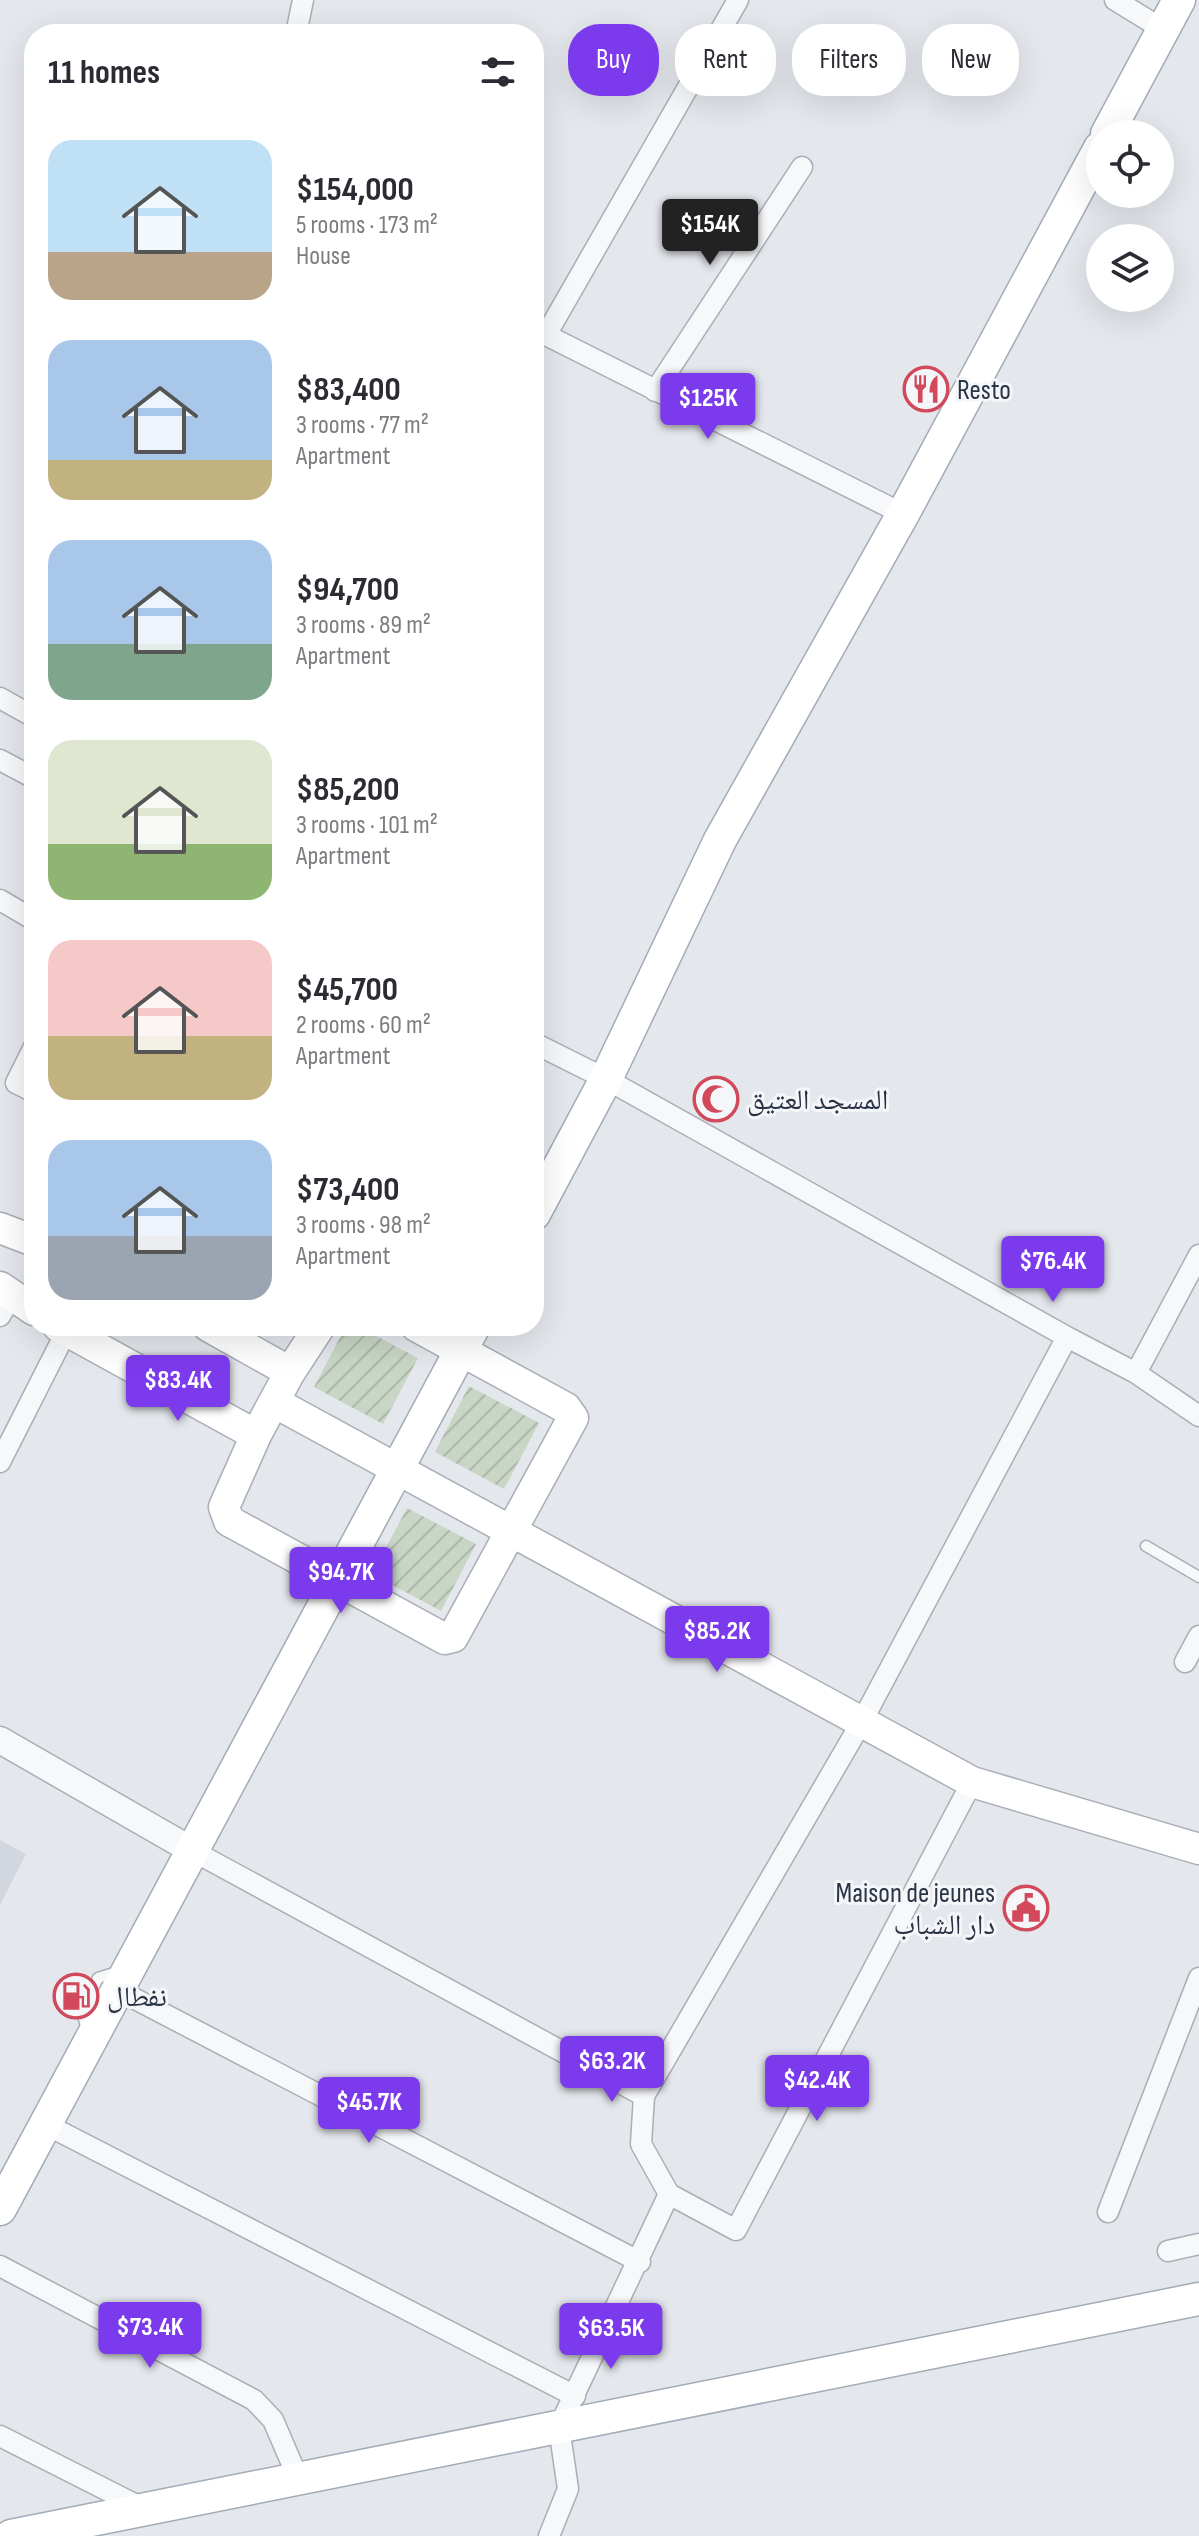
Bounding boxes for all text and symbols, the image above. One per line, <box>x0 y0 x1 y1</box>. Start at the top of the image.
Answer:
chip: Buy <box>568 24 659 96</box>
chip: Rent <box>675 24 776 96</box>
chip: Filters <box>792 24 906 96</box>
chip: New <box>922 24 1019 96</box>
icon: filters <box>476 50 520 94</box>
text: 11 homes <box>48 52 160 93</box>
map controls <box>1086 120 1174 312</box>
button: locate <box>1086 120 1174 208</box>
text: $154,000 <box>296 169 414 210</box>
icon: home <box>112 172 208 268</box>
pin: $154K <box>654 199 766 267</box>
text: $154K <box>680 209 740 240</box>
text: 5 rooms · 173 m² <box>296 210 438 241</box>
button: layers <box>1086 224 1174 312</box>
text: House <box>296 241 351 272</box>
restaurant icon: Resto <box>902 365 950 413</box>
text: $83,400 <box>296 369 401 410</box>
icon: home <box>112 372 208 468</box>
pin: $125K <box>652 373 764 441</box>
place label: Resto <box>957 374 1011 407</box>
text: $125K <box>678 383 738 414</box>
text: 3 rooms · 77 m² <box>296 410 429 441</box>
text: Apartment <box>296 441 390 472</box>
text: $94,700 <box>296 569 399 610</box>
icon: home <box>112 572 208 668</box>
text: 3 rooms · 89 m² <box>296 610 431 641</box>
text: Apartment <box>296 641 390 672</box>
text: $85,200 <box>296 769 400 810</box>
icon: home <box>112 772 208 868</box>
text: 3 rooms · 101 m² <box>296 810 438 841</box>
text: Apartment <box>296 841 390 872</box>
text: $45,700 <box>296 969 398 1010</box>
icon: home <box>112 972 208 1068</box>
text: 2 rooms · 60 m² <box>296 1010 431 1041</box>
text: Apartment <box>296 1041 390 1072</box>
mosque icon: المسجد العتيق <box>692 1075 740 1123</box>
place label: المسجد العتيق <box>747 1084 888 1117</box>
text: $73,400 <box>296 1169 400 1210</box>
icon: home <box>112 1172 208 1268</box>
text: 3 rooms · 98 m² <box>296 1210 431 1241</box>
pin: $76.4K <box>988 1236 1118 1304</box>
text: Apartment <box>296 1241 390 1272</box>
text: $76.4K <box>1019 1246 1087 1277</box>
pin: $83.4K <box>113 1355 243 1423</box>
text: $83.4K <box>144 1365 212 1396</box>
pin: $94.7K <box>276 1547 406 1615</box>
text: $94.7K <box>308 1557 375 1588</box>
pin: $85.2K <box>652 1606 782 1674</box>
text: $85.2K <box>683 1616 751 1647</box>
place label: Maison de jeunes دار الشباب <box>836 1877 995 1942</box>
public building icon: Maison de jeunes دار الشباب <box>1002 1884 1050 1932</box>
fuel station icon: نفطال <box>52 1972 100 2020</box>
place label: نفطال <box>107 1981 167 2014</box>
pin: $63.2K <box>547 2036 677 2104</box>
text: $63.2K <box>578 2046 646 2077</box>
pin: $42.4K <box>752 2055 882 2123</box>
text: $42.4K <box>783 2065 851 2096</box>
pin: $45.7K <box>304 2077 434 2145</box>
text: $45.7K <box>336 2087 402 2118</box>
pin: $73.4K <box>85 2302 215 2370</box>
pin: $63.5K <box>546 2303 676 2371</box>
text: $73.4K <box>116 2312 184 2343</box>
text: $63.5K <box>577 2313 645 2344</box>

